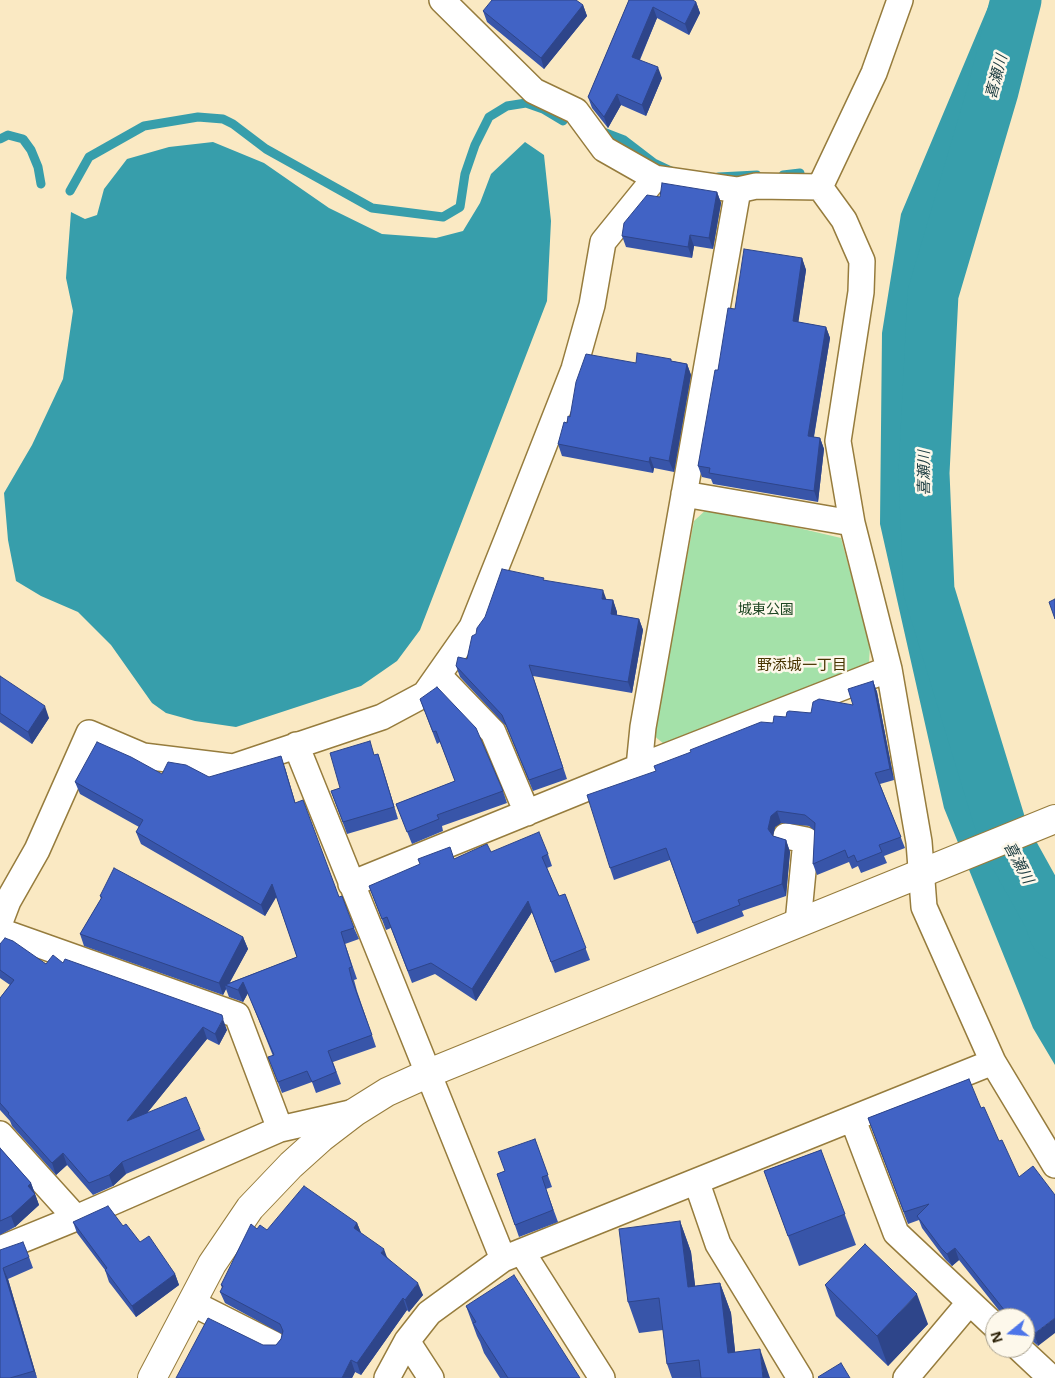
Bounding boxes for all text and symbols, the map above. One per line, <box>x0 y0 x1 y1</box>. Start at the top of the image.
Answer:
water label: 喜瀬川 <box>982 53 1012 101</box>
water label: 喜瀬川 <box>916 451 934 495</box>
park label: 城東公園 <box>738 602 794 618</box>
district label: 野添城一丁目 <box>757 657 847 675</box>
water label: 喜瀬川 <box>999 839 1037 887</box>
north arrow <box>985 1308 1035 1358</box>
text: N <box>985 1329 1007 1345</box>

